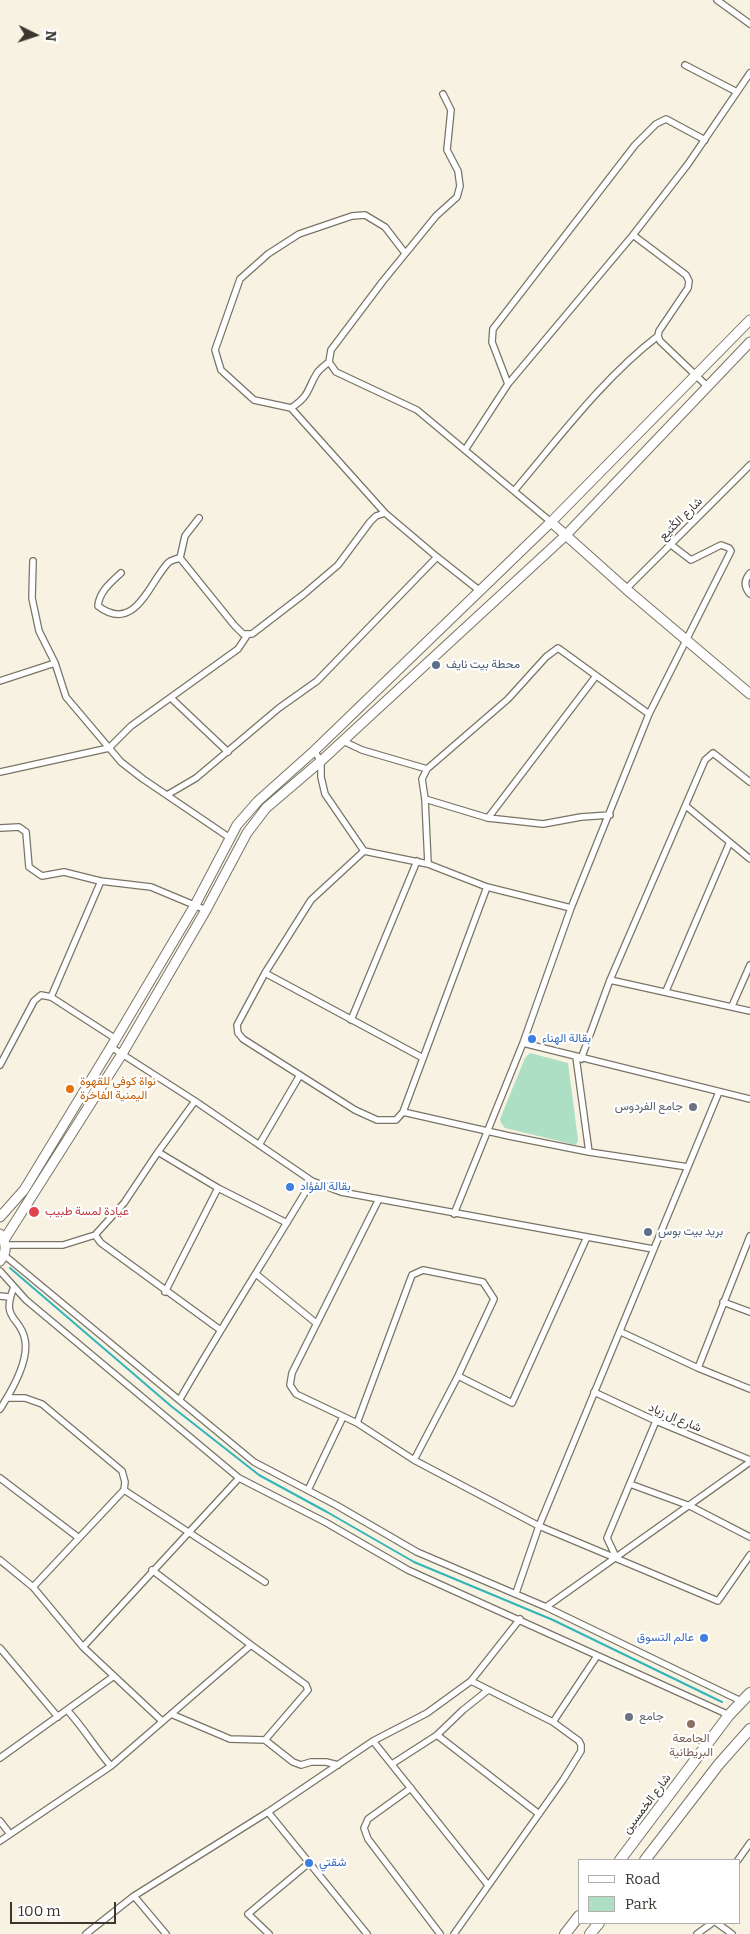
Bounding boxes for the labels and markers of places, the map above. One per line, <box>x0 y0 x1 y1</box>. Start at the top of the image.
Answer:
place label: محطة بيت نايف <box>446 658 520 672</box>
marker: محطة بيت نايف <box>430 659 442 671</box>
place label: بقالة الهناء <box>542 1032 591 1046</box>
marker: بقالة الهناء <box>526 1033 538 1045</box>
place label: نواة كوفي للقهوة اليمنية الفاخرة <box>80 1075 156 1103</box>
marker: نواة كوفي للقهوة اليمنية الفاخرة <box>64 1083 76 1095</box>
place label: جامع الفردوس <box>615 1100 683 1114</box>
marker: جامع الفردوس <box>687 1101 699 1113</box>
place label: بقالة الفؤاد <box>300 1180 351 1194</box>
marker: بقالة الفؤاد <box>284 1181 296 1193</box>
marker: عيادة لمسة طبيب <box>27 1205 41 1219</box>
place label: عيادة لمسة طبيب <box>45 1205 129 1219</box>
place label: بريد بيت بوس <box>658 1225 723 1239</box>
marker: بريد بيت بوس <box>642 1226 654 1238</box>
place label: عالم التسوق <box>637 1631 694 1645</box>
marker: عالم التسوق <box>698 1632 710 1644</box>
place label: جامع <box>639 1710 664 1724</box>
marker: جامع <box>623 1711 635 1723</box>
marker: الجامعة البريطانية <box>685 1718 697 1730</box>
place label: الجامعة البريطانية <box>669 1732 713 1760</box>
place label: شقتي <box>319 1856 347 1870</box>
marker: شقتي <box>303 1857 315 1869</box>

